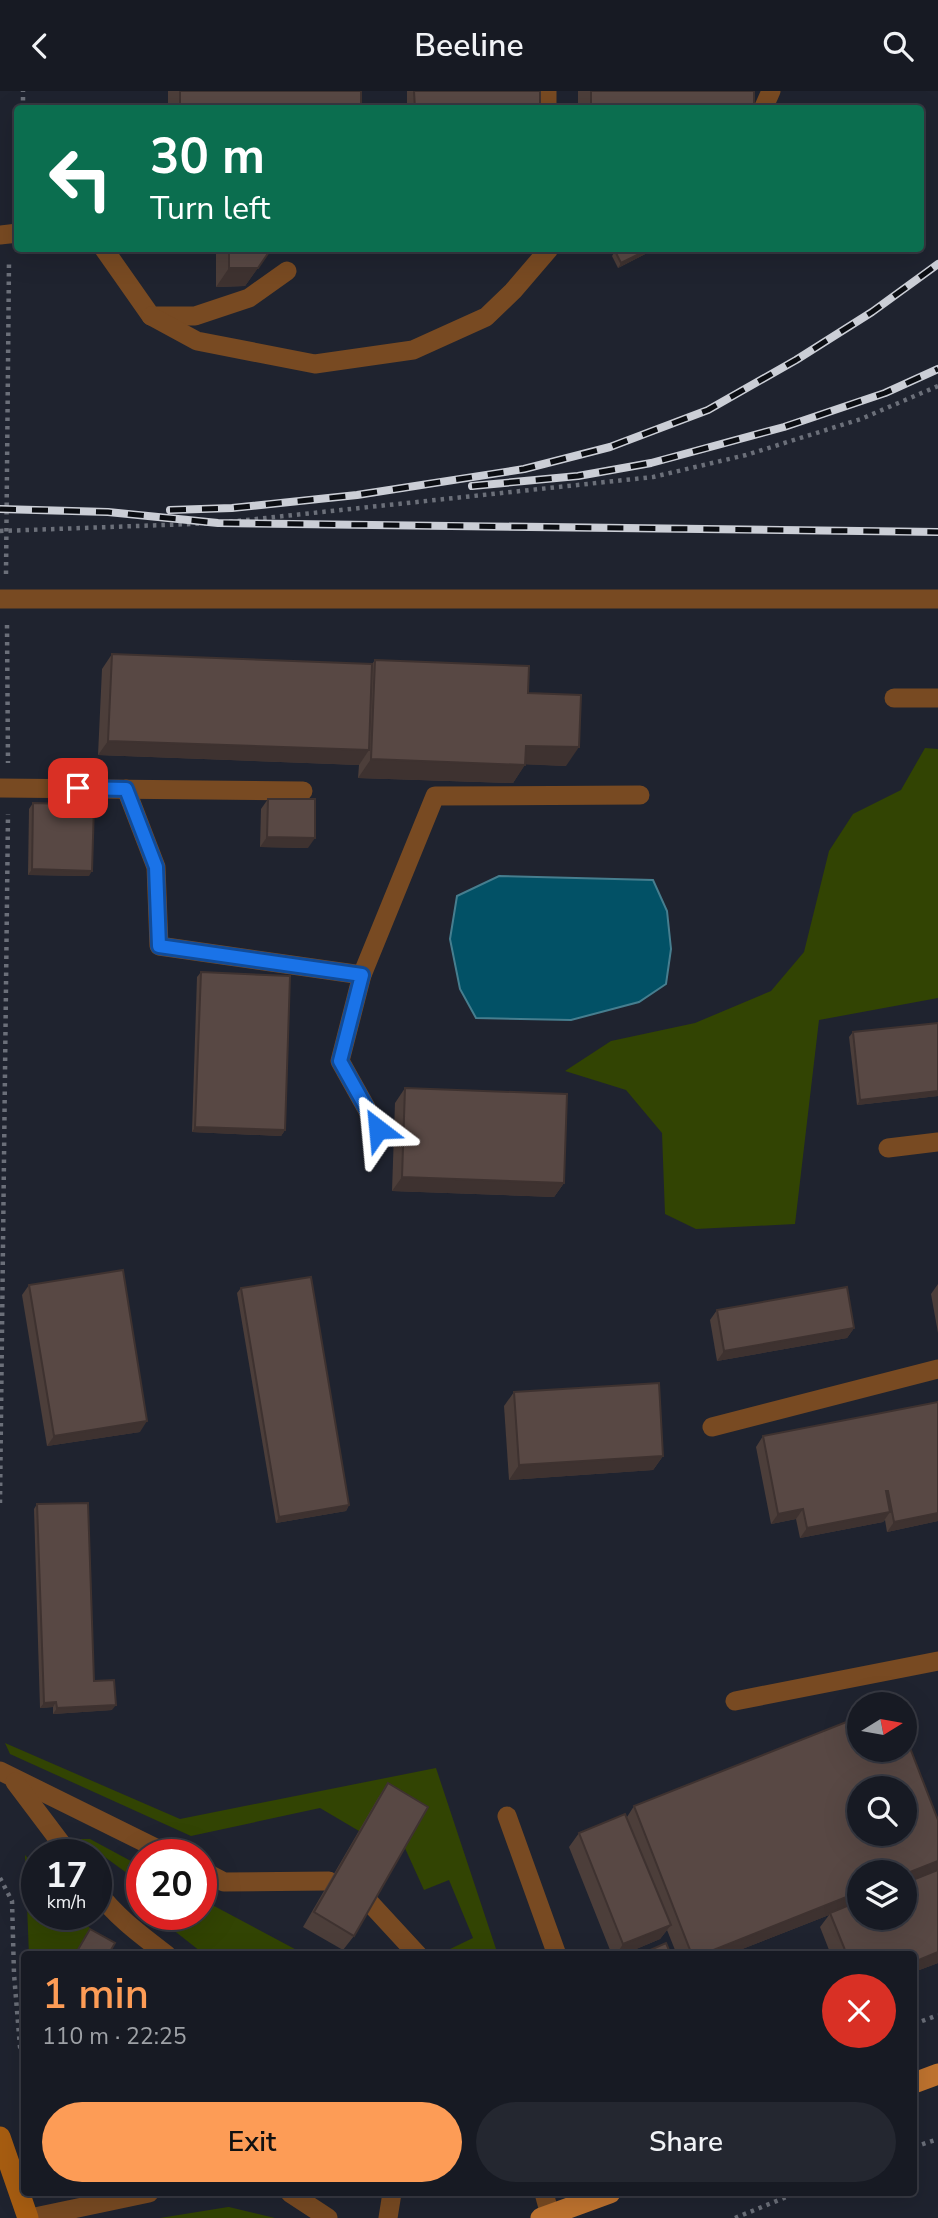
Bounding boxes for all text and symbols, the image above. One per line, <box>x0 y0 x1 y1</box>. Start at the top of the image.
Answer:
text: Beeline <box>414 24 524 67</box>
icon: back <box>21 27 59 65</box>
icon: search <box>879 27 917 65</box>
text: 30 m <box>150 123 265 190</box>
icon: left <box>35 133 126 224</box>
text: Turn left <box>150 187 270 230</box>
pin <box>48 758 108 818</box>
icon: arrive <box>59 769 97 807</box>
position arrow <box>341 1092 415 1166</box>
north arrow <box>847 1692 917 1762</box>
map controls <box>847 1692 917 1930</box>
button: search <box>847 1776 917 1846</box>
speed limit sign: 20 <box>126 1839 217 1930</box>
text: 17 <box>45 1852 88 1899</box>
button: layers <box>847 1860 917 1930</box>
text: km/h <box>47 1890 86 1914</box>
text: 1 min <box>42 1966 149 2023</box>
button: close <box>822 1974 896 2048</box>
text: 110 m · 22:25 <box>42 2021 187 2052</box>
button: Exit <box>42 2102 462 2182</box>
button: Share <box>476 2102 896 2182</box>

